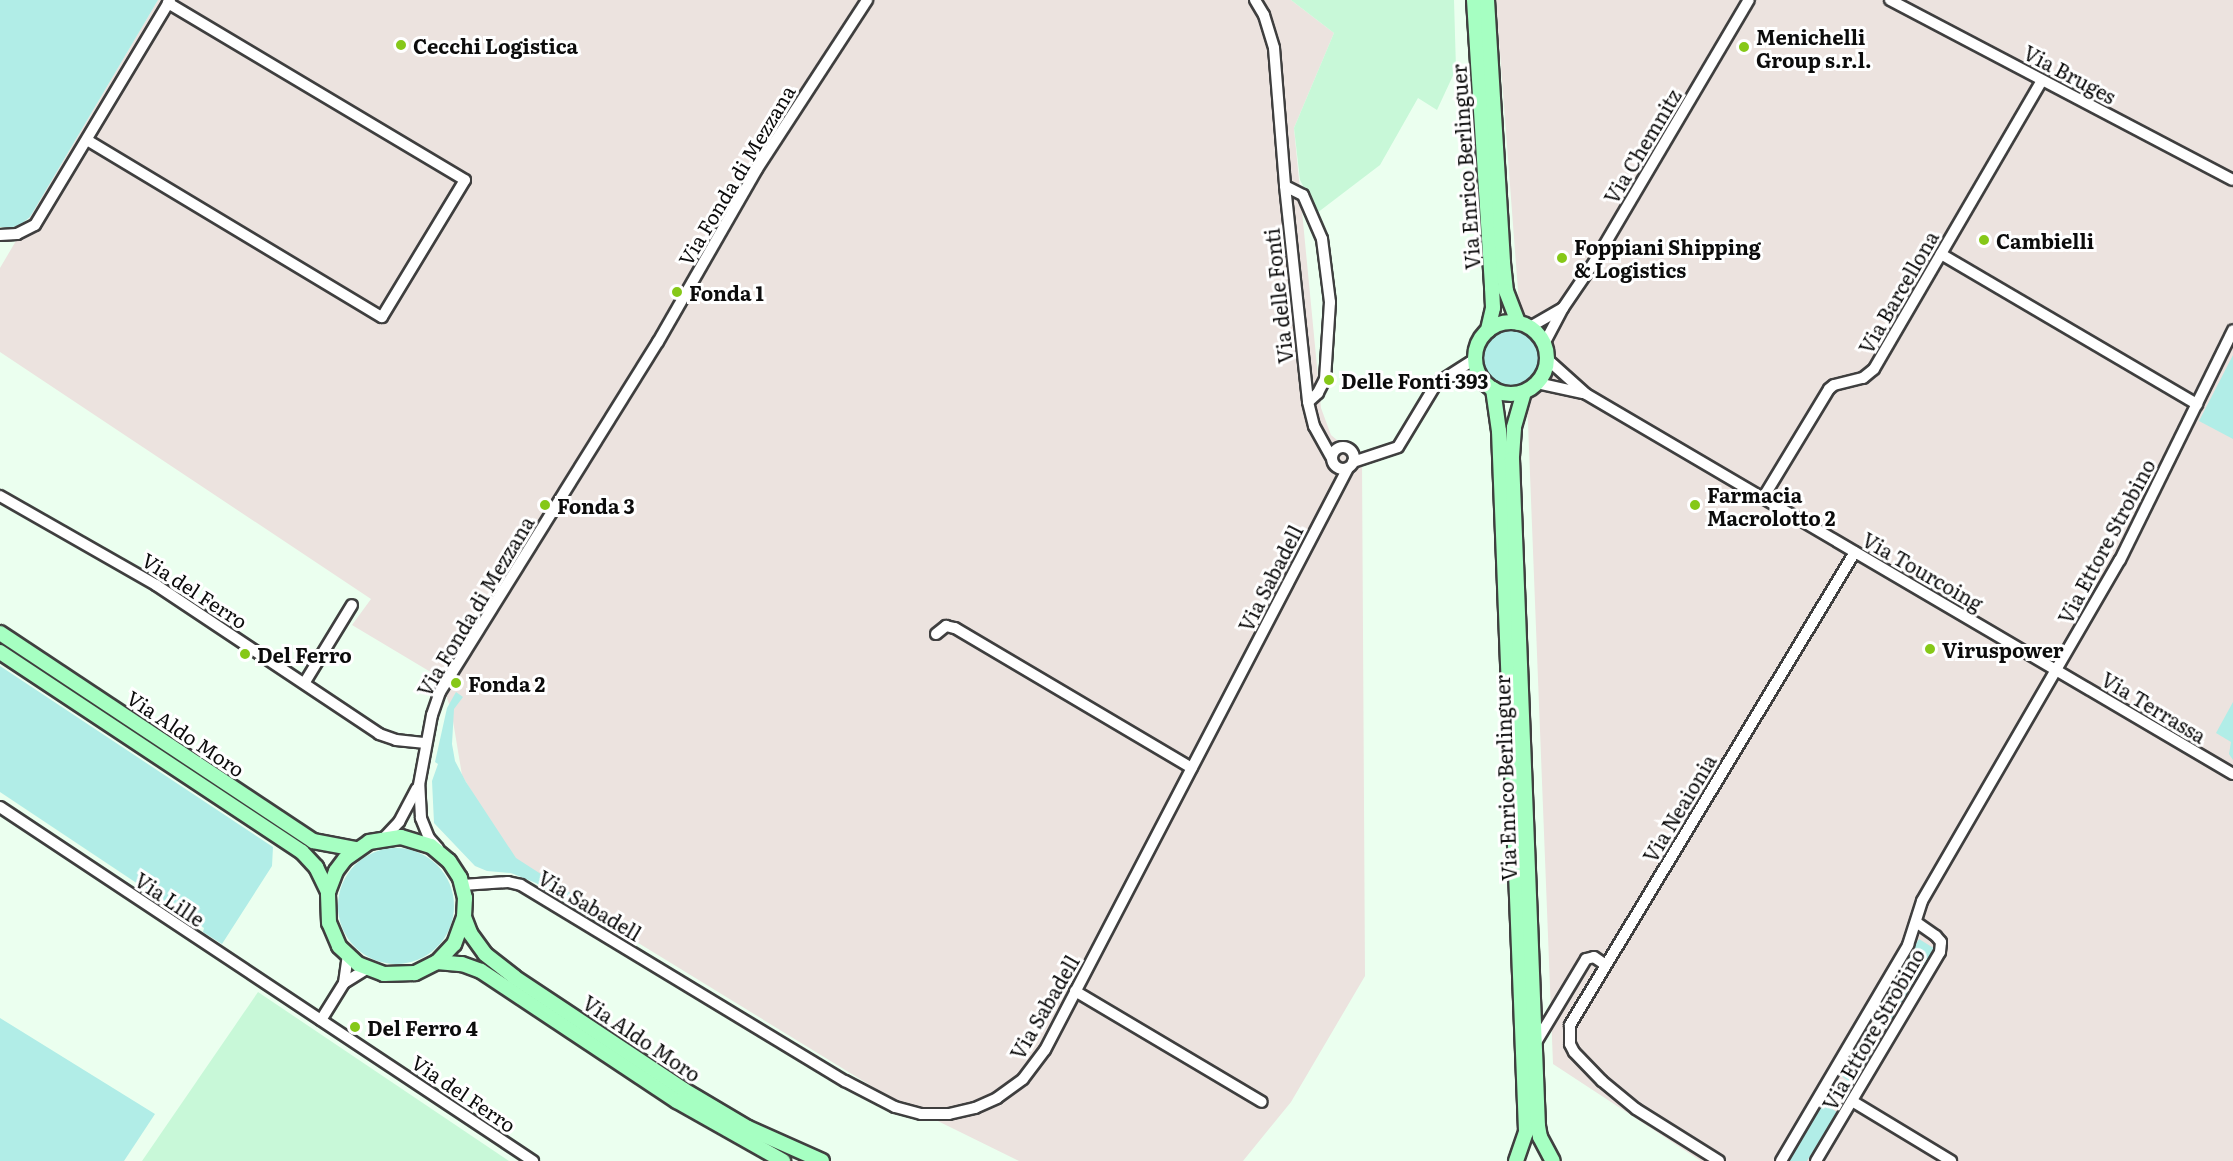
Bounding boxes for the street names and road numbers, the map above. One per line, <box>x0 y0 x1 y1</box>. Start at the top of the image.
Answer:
street label: Via Bruges <box>2020 40 2120 108</box>
street label: Via Enrico Berlinguer <box>1446 63 1484 271</box>
street label: Via Fonda di Mezzana <box>673 81 799 269</box>
street label: Via Chemnitz <box>1598 84 1686 208</box>
street label: Via Barcellona <box>1853 226 1943 358</box>
street label: Via delle Fonti <box>1259 227 1297 365</box>
street label: Via Ettore Strobino <box>2052 455 2160 627</box>
street label: Via Fonda di Mezzana <box>412 512 538 700</box>
street label: Via Sabadell <box>1233 521 1307 635</box>
street label: Via Tourcoing <box>1858 527 1988 615</box>
street label: Via del Ferro <box>138 547 252 633</box>
street label: Via Terrassa <box>2097 666 2211 748</box>
street label: Via Enrico Berlinguer <box>1489 675 1521 881</box>
street label: Via Aldo Moro <box>122 685 250 781</box>
street label: Via Neaionia <box>1637 750 1721 866</box>
street label: Via Sabadell <box>534 865 646 945</box>
street label: Via Lille <box>131 867 209 931</box>
street label: Via Ettore Strobino <box>1817 944 1929 1114</box>
street label: Via Sabadell <box>1005 951 1083 1063</box>
street label: Via Aldo Moro <box>578 990 706 1086</box>
street label: Via del Ferro <box>407 1049 521 1137</box>

